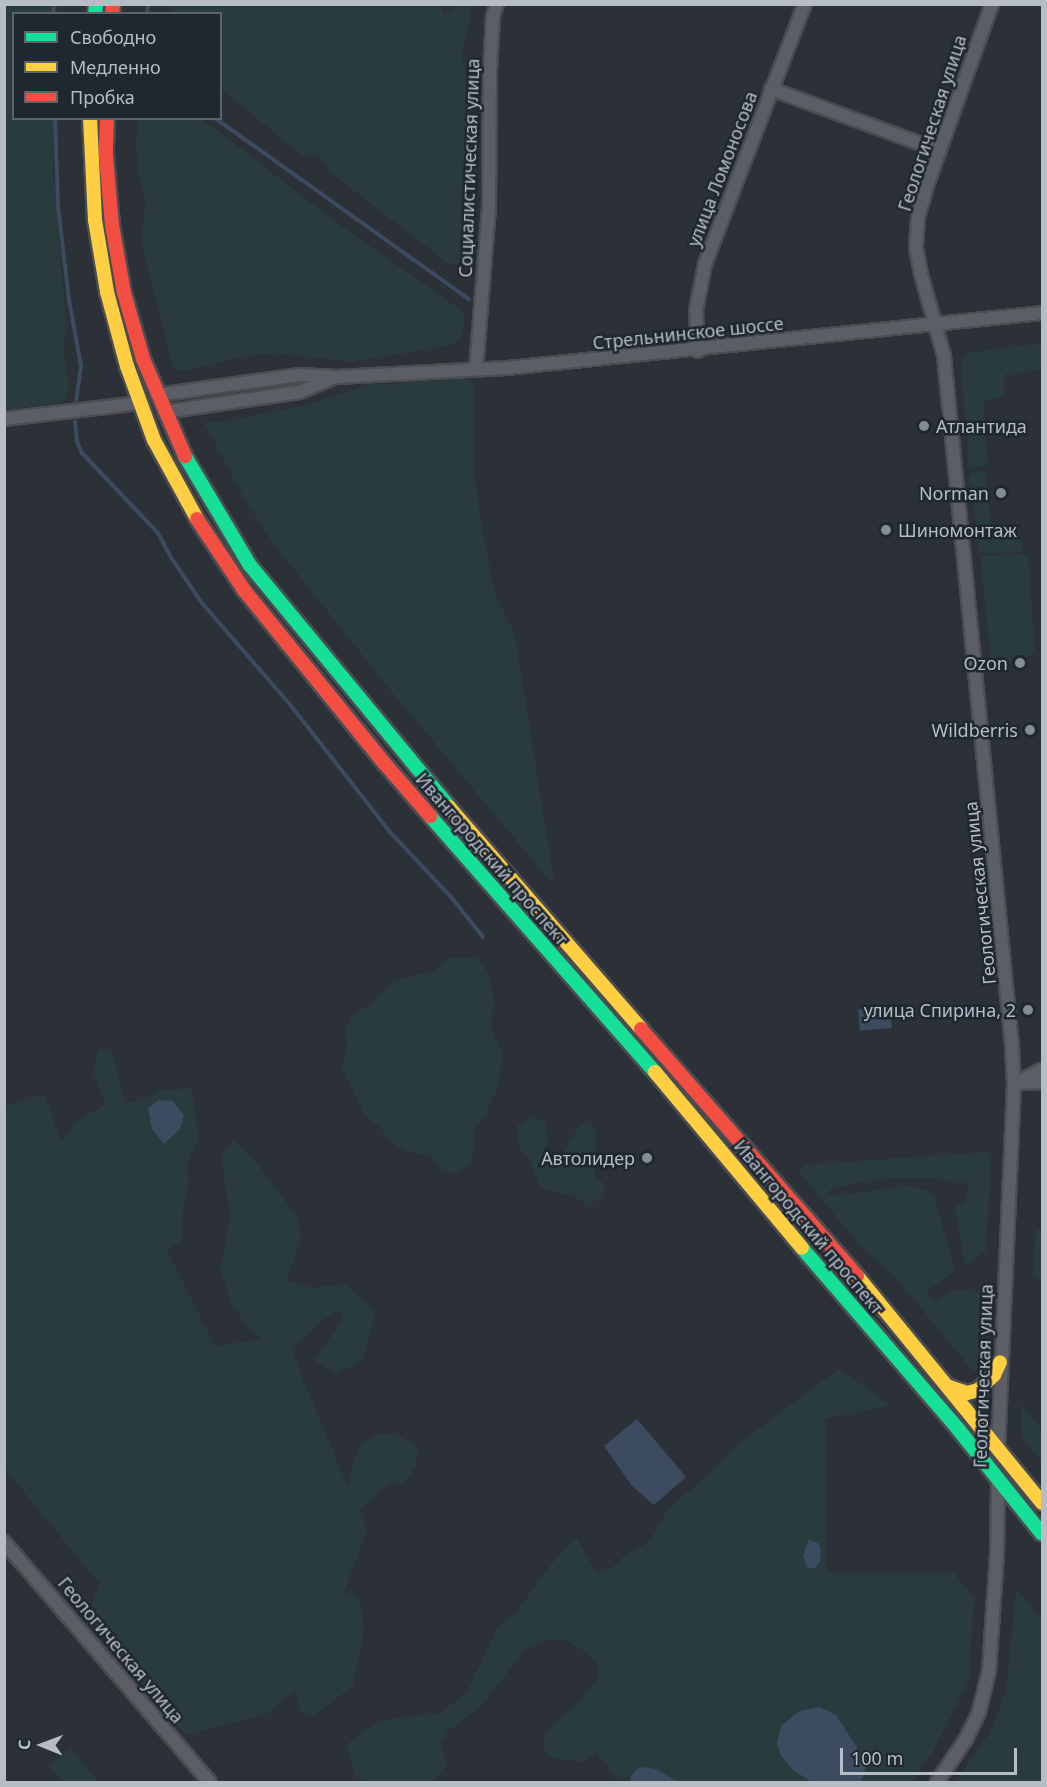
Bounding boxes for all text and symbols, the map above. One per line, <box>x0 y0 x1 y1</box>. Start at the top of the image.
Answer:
legend <box>12 12 222 120</box>
text: Свободно <box>70 25 156 49</box>
street label: Геологическая улица <box>893 32 971 214</box>
text: Медленно <box>70 55 161 79</box>
street label: Социалистическая улица <box>454 58 484 278</box>
text: Пробка <box>70 85 135 109</box>
street label: улица Ломоносова <box>682 88 762 250</box>
street label: Стрельнинское шоссе <box>591 312 785 354</box>
place label: Атлантида <box>936 415 1027 437</box>
marker: Атлантида <box>917 419 931 433</box>
place label: Norman <box>919 482 989 504</box>
marker: Norman <box>994 486 1008 500</box>
place label: Шиномонтаж <box>898 519 1017 541</box>
marker: Шиномонтаж <box>879 523 893 537</box>
place label: Ozon <box>963 652 1008 674</box>
marker: Ozon <box>1013 656 1027 670</box>
place label: Wildberris <box>932 719 1018 741</box>
marker: Wildberris <box>1023 723 1037 737</box>
street label: Ивангородский проспект <box>411 768 573 950</box>
street label: Геологическая улица <box>960 800 1000 986</box>
place label: улица Спирина, 2 <box>864 999 1016 1021</box>
marker: улица Спирина, 2 <box>1021 1003 1035 1017</box>
street label: Ивангородский проспект <box>730 1135 888 1319</box>
place label: Автолидер <box>541 1147 635 1169</box>
marker: Автолидер <box>640 1151 654 1165</box>
street label: Геологическая улица <box>969 1284 997 1468</box>
street label: Геологическая улица <box>54 1573 188 1727</box>
north arrow <box>12 1715 72 1775</box>
scale bar <box>843 1736 1020 1774</box>
text: С <box>13 1739 35 1750</box>
text: 100 m <box>851 1746 903 1770</box>

